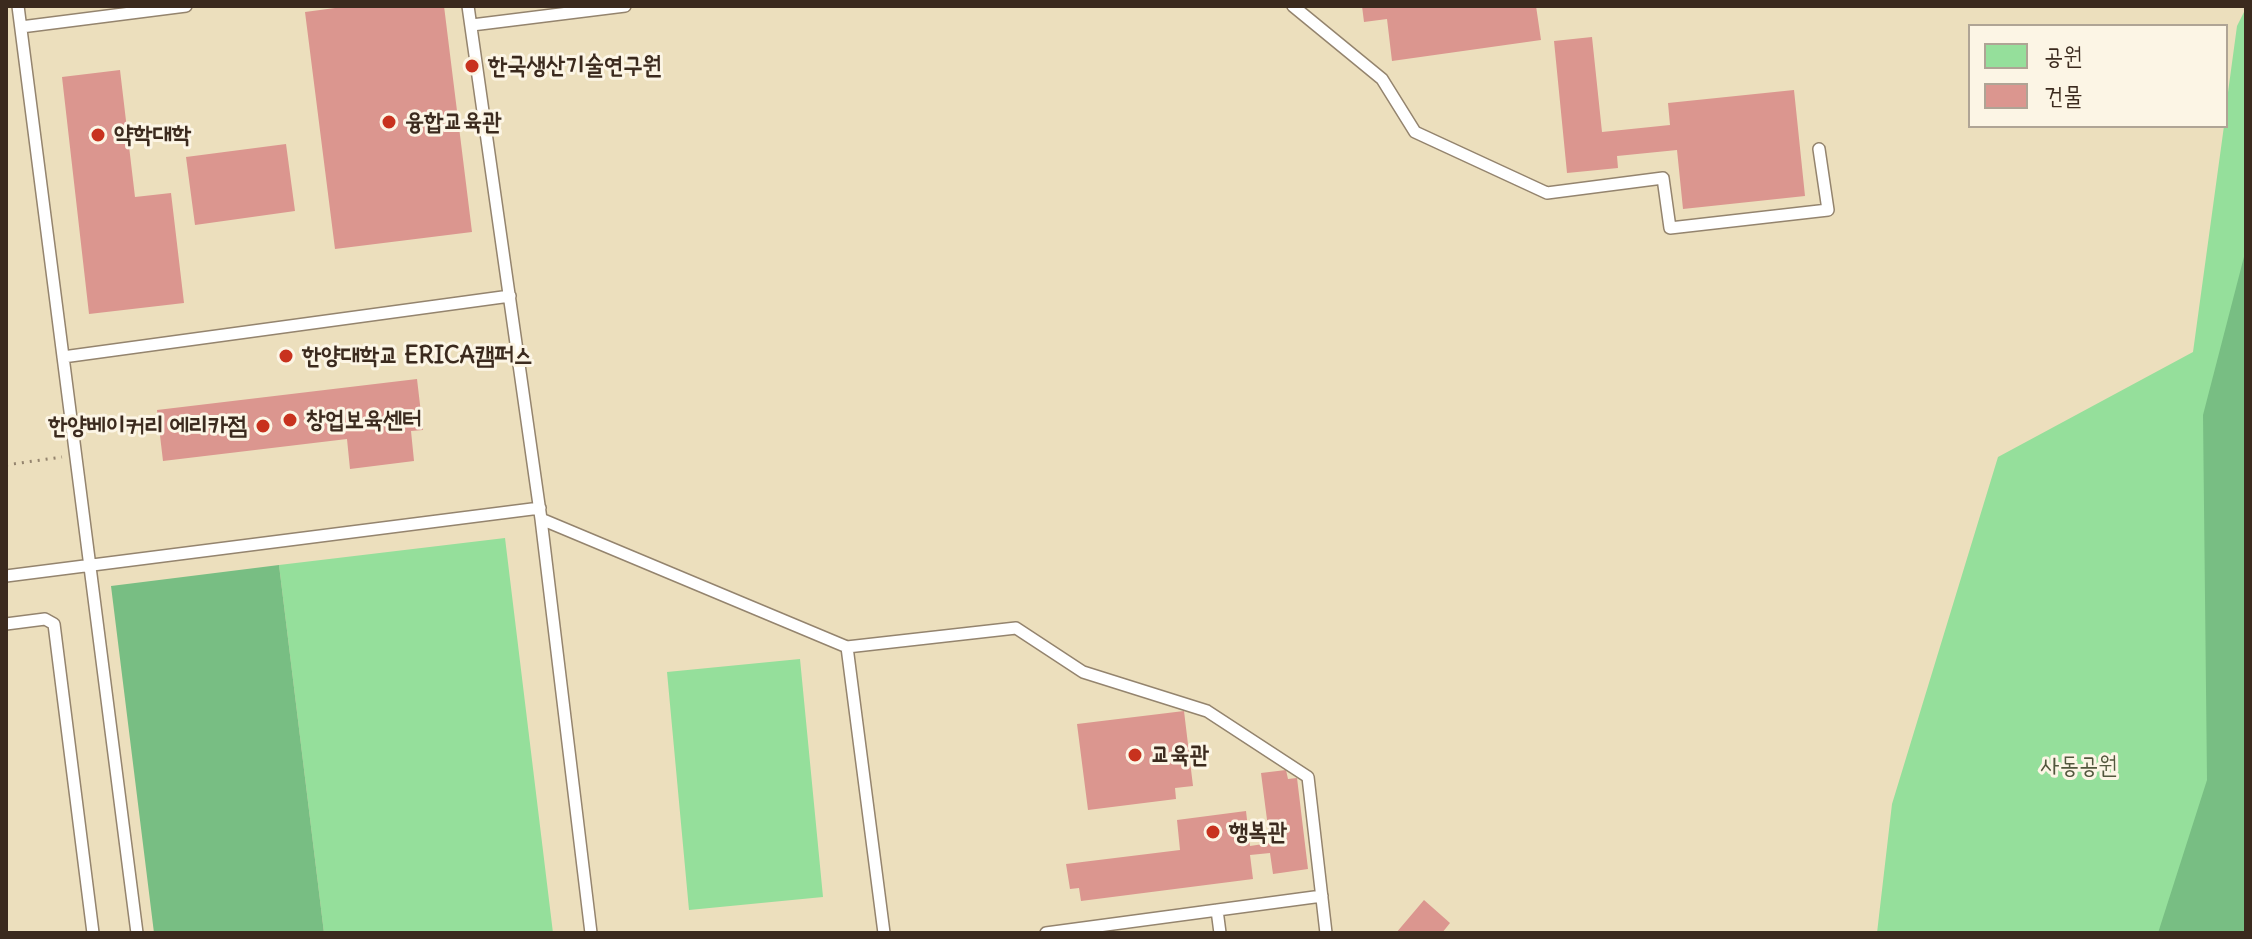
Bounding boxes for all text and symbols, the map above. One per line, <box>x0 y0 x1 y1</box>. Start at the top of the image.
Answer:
legend <box>1968 24 2228 128</box>
text: 공원 <box>2044 40 2083 70</box>
place label: 한국생산기술연구원 <box>488 52 662 80</box>
marker: 한국생산기술연구원 <box>463 57 481 75</box>
text: 건물 <box>2044 80 2083 110</box>
place label: 융합교육관 <box>405 108 502 136</box>
marker: 융합교육관 <box>380 113 398 131</box>
place label: 약학대학 <box>114 121 191 149</box>
marker: 약학대학 <box>89 126 107 144</box>
place label: 한양대학교 ERICA캠퍼스 <box>302 342 533 370</box>
marker: 한양대학교 ERICA캠퍼스 <box>277 347 295 365</box>
place label: 창업보육센터 <box>306 406 422 434</box>
marker: 창업보육센터 <box>281 411 299 429</box>
place label: 한양베이커리 에리카점 <box>48 412 247 440</box>
marker: 한양베이커리 에리카점 <box>254 417 272 435</box>
place label: 교육관 <box>1151 741 1209 769</box>
marker: 교육관 <box>1126 746 1144 764</box>
park label: 사동공원 <box>2040 752 2118 780</box>
place label: 행복관 <box>1229 818 1287 846</box>
marker: 행복관 <box>1204 823 1222 841</box>

